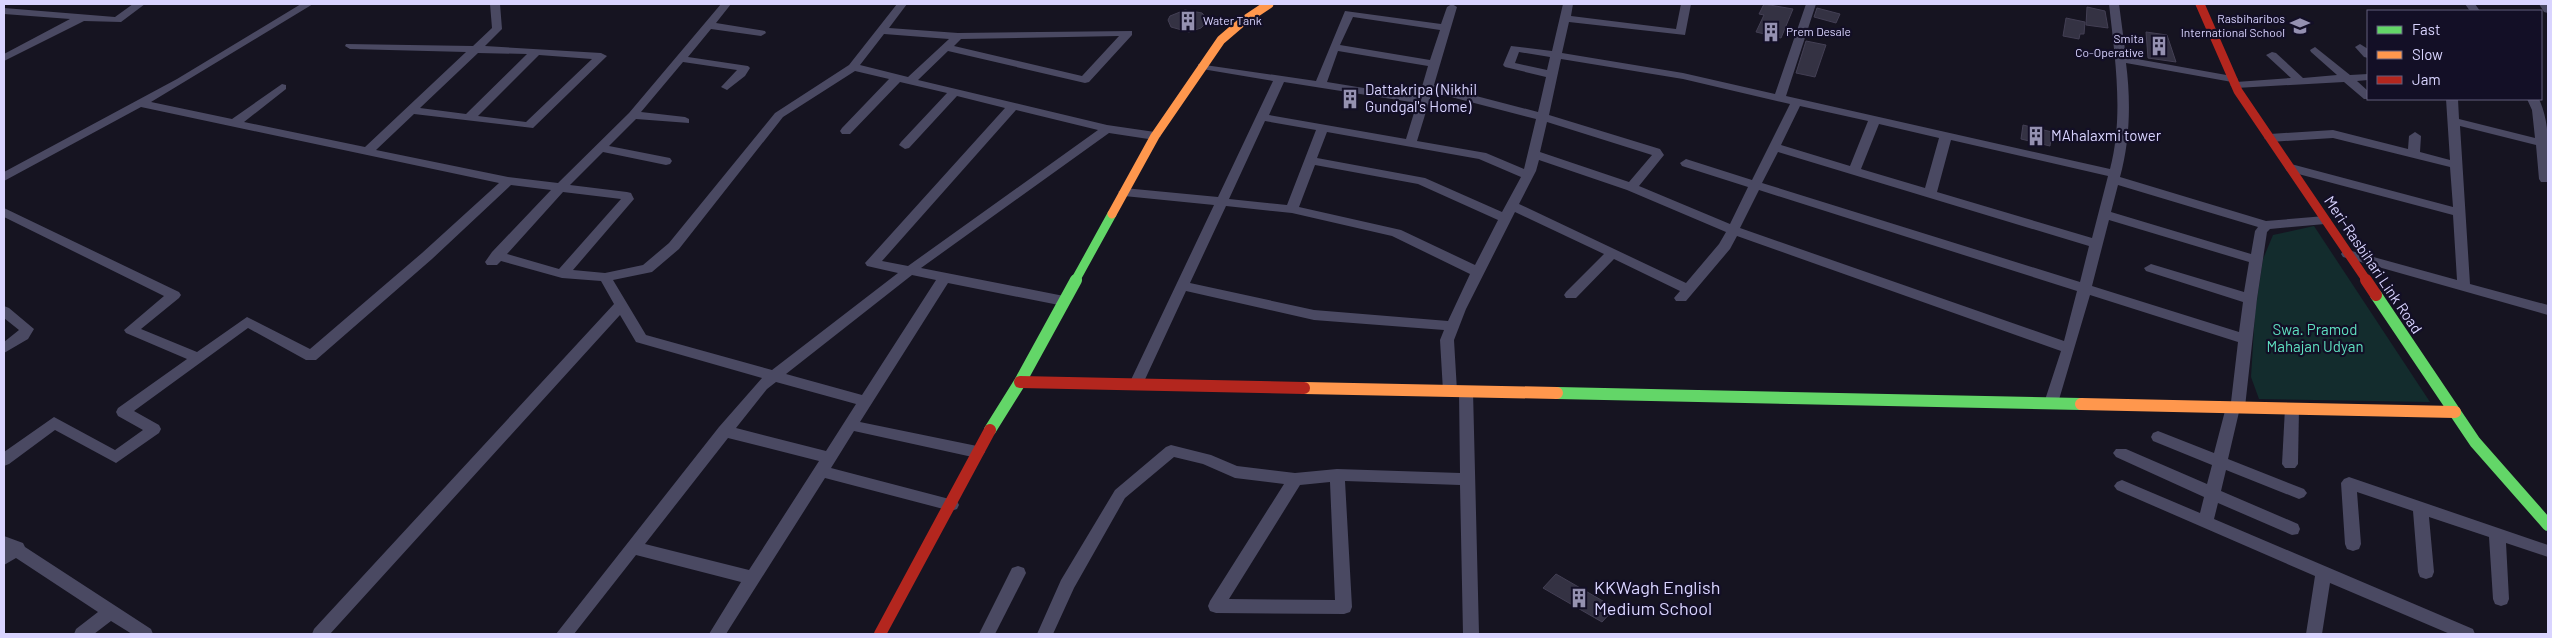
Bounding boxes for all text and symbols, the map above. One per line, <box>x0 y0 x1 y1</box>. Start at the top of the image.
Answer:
building icon: Water Tank <box>1177 10 1199 32</box>
legend <box>2367 10 2542 100</box>
place label: Rasbiharibos International School <box>2181 11 2285 39</box>
place label: Water Tank <box>1203 13 1262 27</box>
school or university icon: Rasbiharibos International School <box>2289 15 2311 37</box>
text: Fast <box>2412 20 2440 38</box>
building icon: Prem Desale <box>1760 21 1782 43</box>
place label: Prem Desale <box>1786 24 1851 38</box>
place label: Smita Co-Operative <box>2075 31 2144 59</box>
building icon: Smita Co-Operative <box>2148 35 2170 57</box>
text: Slow <box>2412 45 2443 63</box>
text: Jam <box>2412 70 2441 88</box>
place label: Dattakripa (Nikhil Gundgal's Home) <box>1365 80 1477 115</box>
building icon: Dattakripa (Nikhil Gundgal's Home) <box>1339 88 1361 110</box>
building icon: MAhalaxmi tower <box>2025 125 2047 147</box>
place label: MAhalaxmi tower <box>2051 126 2162 144</box>
street label: Meri-Rasbihari Link Road <box>2321 192 2427 337</box>
park label: Swa. Pramod Mahajan Udyan <box>2267 320 2363 355</box>
place label: KKWagh English Medium School <box>1594 576 1720 619</box>
building icon: KKWagh English Medium School <box>1568 587 1590 609</box>

